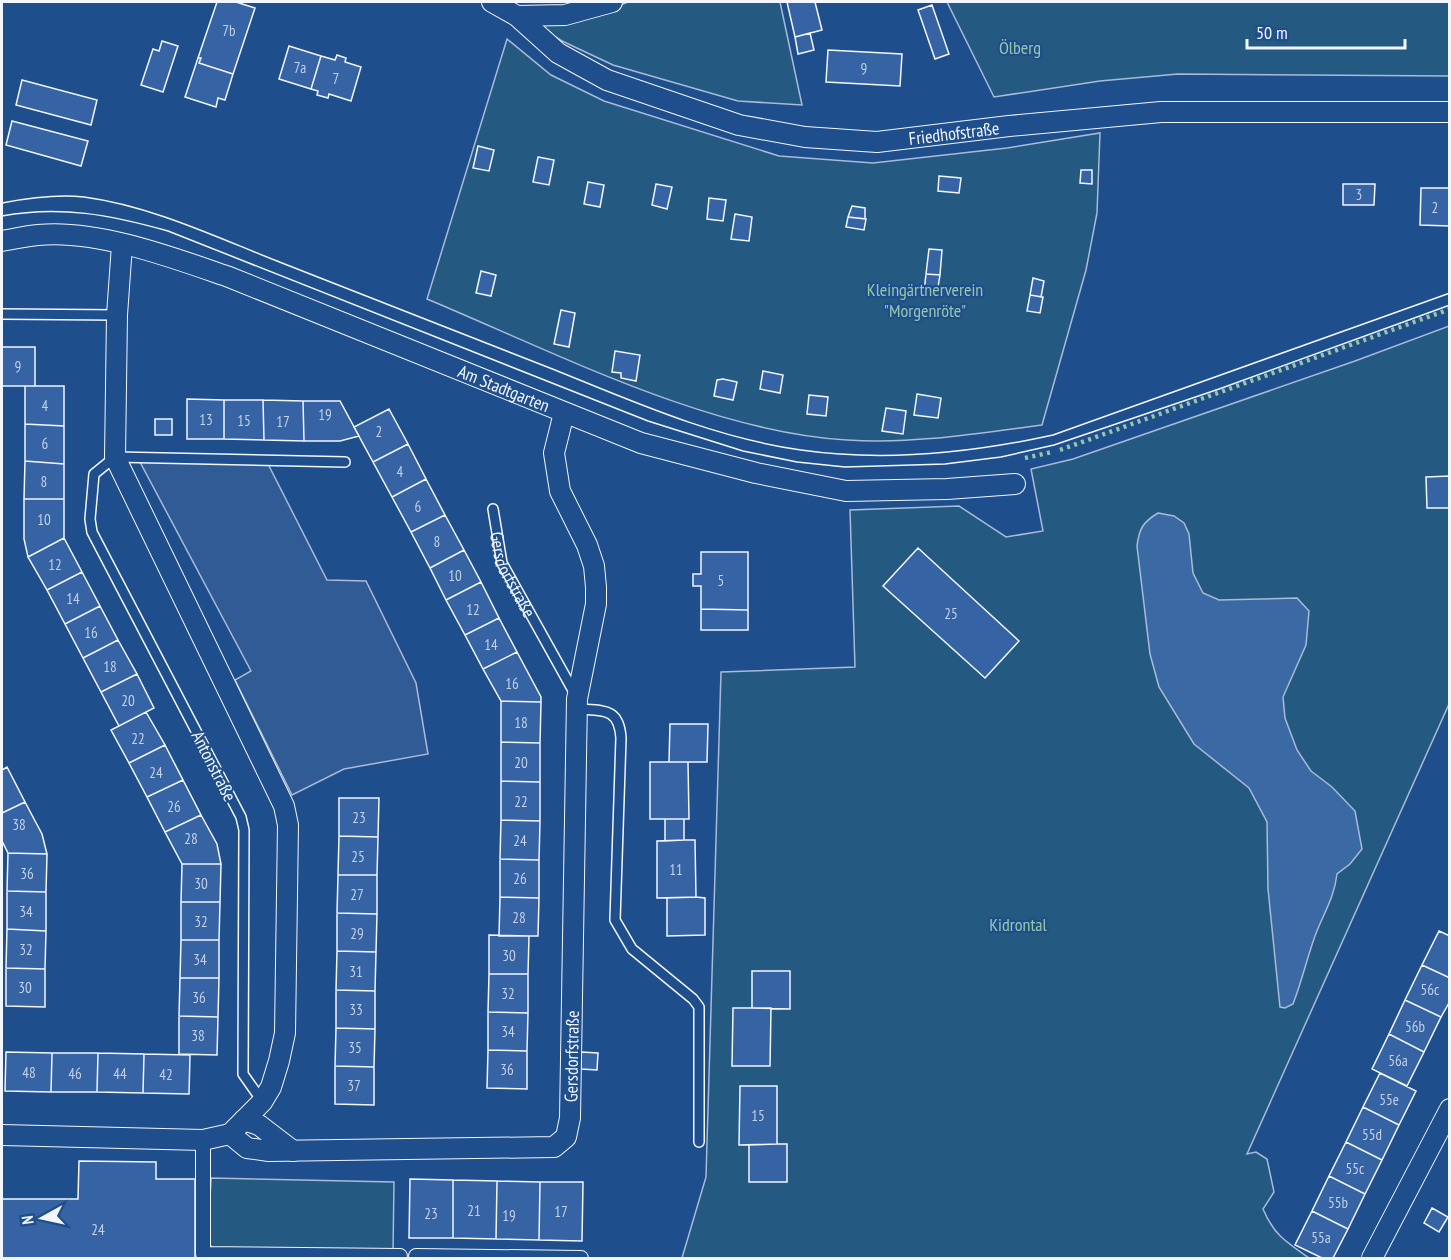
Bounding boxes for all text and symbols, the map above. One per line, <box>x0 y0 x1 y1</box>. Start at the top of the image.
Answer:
scale bar <box>1247 12 1404 50</box>
house number: 7b <box>222 21 236 40</box>
text: 50 m <box>1256 21 1288 44</box>
park label: Ölberg <box>999 36 1041 59</box>
house number: 7a <box>294 58 306 77</box>
house number: 9 <box>861 59 867 78</box>
house number: 7 <box>333 69 339 88</box>
street label: Friedhofstraße <box>907 116 1001 150</box>
house number: 3 <box>1356 185 1362 204</box>
house number: 2 <box>1432 198 1438 217</box>
park label: Kleingärtnerverein "Morgenröte" <box>867 278 983 322</box>
house number: 9 <box>15 357 21 376</box>
street label: Am Stadtgarten <box>455 359 553 417</box>
house number: 4 <box>42 396 49 415</box>
house number: 19 <box>318 405 332 424</box>
house number: 13 <box>199 410 213 429</box>
house number: 15 <box>237 411 251 430</box>
house number: 17 <box>276 412 290 431</box>
house number: 2 <box>376 422 382 441</box>
house number: 6 <box>42 434 49 453</box>
house number: 4 <box>397 462 404 481</box>
house number: 8 <box>41 472 47 491</box>
house number: 6 <box>415 497 422 516</box>
house number: 10 <box>37 510 51 529</box>
street label: Gersdorfstraße <box>485 530 541 621</box>
house number: 8 <box>434 532 440 551</box>
house number: 12 <box>48 555 62 574</box>
house number: 10 <box>448 566 462 585</box>
house number: 5 <box>718 571 724 590</box>
house number: 14 <box>66 589 80 608</box>
house number: 12 <box>466 600 480 619</box>
house number: 25 <box>944 604 958 623</box>
house number: 16 <box>84 623 98 642</box>
house number: 14 <box>484 635 498 654</box>
house number: 18 <box>103 657 117 676</box>
house number: 16 <box>505 674 519 693</box>
house number: 20 <box>121 691 135 710</box>
house number: 18 <box>514 713 528 732</box>
street label: Antonstraße <box>186 727 242 805</box>
house number: 22 <box>131 729 145 748</box>
house number: 20 <box>514 753 528 772</box>
house number: 24 <box>149 763 163 782</box>
house number: 22 <box>514 792 528 811</box>
house number: 26 <box>167 797 181 816</box>
house number: 23 <box>352 808 366 827</box>
house number: 38 <box>12 815 26 834</box>
house number: 28 <box>184 829 198 848</box>
house number: 24 <box>513 831 527 850</box>
house number: 25 <box>351 847 365 866</box>
house number: 11 <box>669 860 683 879</box>
house number: 36 <box>20 864 34 883</box>
house number: 26 <box>513 869 527 888</box>
house number: 30 <box>194 874 208 893</box>
house number: 27 <box>350 885 364 904</box>
house number: 34 <box>19 902 33 921</box>
house number: 28 <box>512 908 526 927</box>
house number: 32 <box>194 912 208 931</box>
park label: Kidrontal <box>989 913 1048 936</box>
house number: 29 <box>350 924 364 943</box>
house number: 32 <box>19 940 33 959</box>
house number: 30 <box>502 946 516 965</box>
house number: 34 <box>193 950 207 969</box>
house number: 31 <box>349 962 363 981</box>
house number: 30 <box>18 978 32 997</box>
house number: 56c <box>1421 980 1440 999</box>
house number: 32 <box>501 984 515 1003</box>
house number: 36 <box>192 988 206 1007</box>
house number: 33 <box>349 1000 363 1019</box>
street label: Gersdorfstraße <box>559 1010 583 1102</box>
house number: 56b <box>1405 1017 1425 1036</box>
house number: 34 <box>501 1022 515 1041</box>
house number: 38 <box>191 1026 205 1045</box>
house number: 35 <box>348 1038 362 1057</box>
house number: 56a <box>1388 1051 1408 1070</box>
house number: 36 <box>500 1060 514 1079</box>
house number: 48 <box>22 1063 36 1082</box>
house number: 46 <box>68 1064 82 1083</box>
house number: 44 <box>113 1064 127 1083</box>
house number: 42 <box>159 1065 173 1084</box>
house number: 37 <box>347 1076 361 1095</box>
house number: 55e <box>1379 1090 1399 1109</box>
house number: 15 <box>751 1106 765 1125</box>
house number: 55d <box>1362 1125 1382 1144</box>
house number: 55c <box>1346 1159 1365 1178</box>
north arrow <box>12 1188 72 1248</box>
house number: 55b <box>1328 1193 1348 1212</box>
house number: 21 <box>467 1201 481 1220</box>
house number: 17 <box>554 1202 568 1221</box>
house number: 23 <box>424 1204 438 1223</box>
house number: 19 <box>502 1206 516 1225</box>
text: N <box>17 1214 38 1226</box>
house number: 24 <box>91 1220 105 1239</box>
house number: 55a <box>1311 1228 1331 1247</box>

